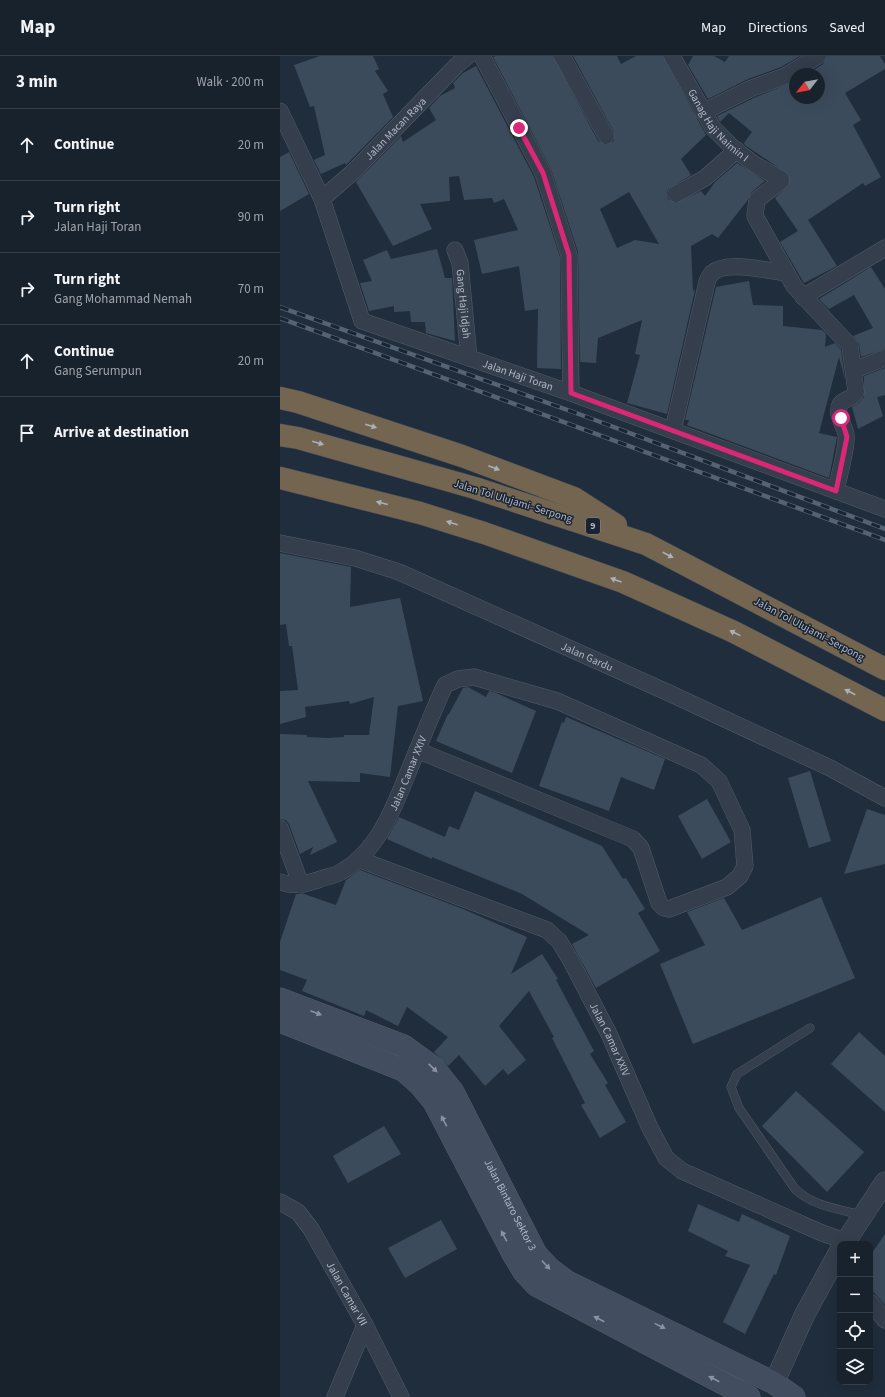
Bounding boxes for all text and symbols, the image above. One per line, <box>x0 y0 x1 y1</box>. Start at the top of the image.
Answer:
text: Map <box>20 14 55 41</box>
text: Map <box>701 18 726 38</box>
text: Directions <box>748 18 807 38</box>
text: Saved <box>829 18 865 38</box>
north arrow <box>789 68 825 104</box>
text: 3 min <box>16 70 57 94</box>
text: Walk · 200 m <box>196 73 264 91</box>
street label: Ganag Haji Naimin I <box>685 86 752 165</box>
street label: Jalan Macan Raya <box>362 94 429 163</box>
route end <box>510 119 528 137</box>
icon: ahead <box>16 134 38 156</box>
text: Continue <box>54 134 114 155</box>
text: 20 m <box>238 136 264 154</box>
text: Turn right <box>54 197 120 218</box>
icon: right <box>16 206 38 228</box>
text: 90 m <box>238 208 264 226</box>
text: Jalan Haji Toran <box>54 218 141 236</box>
street label: Gang Haji Idjah <box>453 268 475 339</box>
text: Turn right <box>54 269 120 290</box>
icon: right <box>16 278 38 300</box>
text: 70 m <box>238 280 264 298</box>
text: Gang Mohammad Nemah <box>54 290 192 308</box>
text: Continue <box>54 341 114 362</box>
icon: ahead <box>16 350 38 372</box>
text: 20 m <box>238 352 264 370</box>
street label: Jalan Haji Toran <box>481 356 556 394</box>
text: Gang Serumpun <box>54 362 142 380</box>
route start <box>832 409 850 427</box>
icon: arrive <box>16 422 38 444</box>
text: Arrive at destination <box>54 422 189 443</box>
one-way arrow <box>365 423 377 429</box>
one-way arrow <box>312 440 324 446</box>
one-way arrow <box>488 466 500 472</box>
street label: Jalan Tol Ulujami–Serpong <box>452 476 575 526</box>
one-way arrow <box>376 500 388 506</box>
road number: 9 <box>586 518 600 534</box>
one-way arrow <box>446 519 458 525</box>
one-way arrow <box>662 552 674 558</box>
one-way arrow <box>610 576 622 582</box>
street label: Jalan Tol Ulujami–Serpong <box>751 593 867 665</box>
one-way arrow <box>729 630 740 636</box>
street label: Jalan Gardu <box>559 638 616 675</box>
one-way arrow <box>845 689 856 695</box>
street label: Jalan Camar XXIV <box>386 733 430 813</box>
street label: Jalan Camar XXIV <box>586 1000 634 1079</box>
one-way arrow <box>311 1010 323 1016</box>
one-way arrow <box>428 1063 438 1073</box>
one-way arrow <box>441 1115 447 1127</box>
street label: Jalan Bintaro Sektor 3 <box>481 1156 540 1253</box>
one-way arrow <box>501 1230 507 1242</box>
map controls <box>837 1241 873 1385</box>
button: + <box>837 1241 873 1277</box>
street label: Jalan Camar VII <box>323 1259 371 1328</box>
one-way arrow <box>541 1260 551 1270</box>
button: − <box>837 1277 873 1313</box>
button: locate <box>837 1313 873 1349</box>
one-way arrow <box>593 1315 605 1322</box>
one-way arrow <box>654 1323 665 1330</box>
button: layers <box>837 1349 873 1385</box>
one-way arrow <box>708 1376 720 1382</box>

